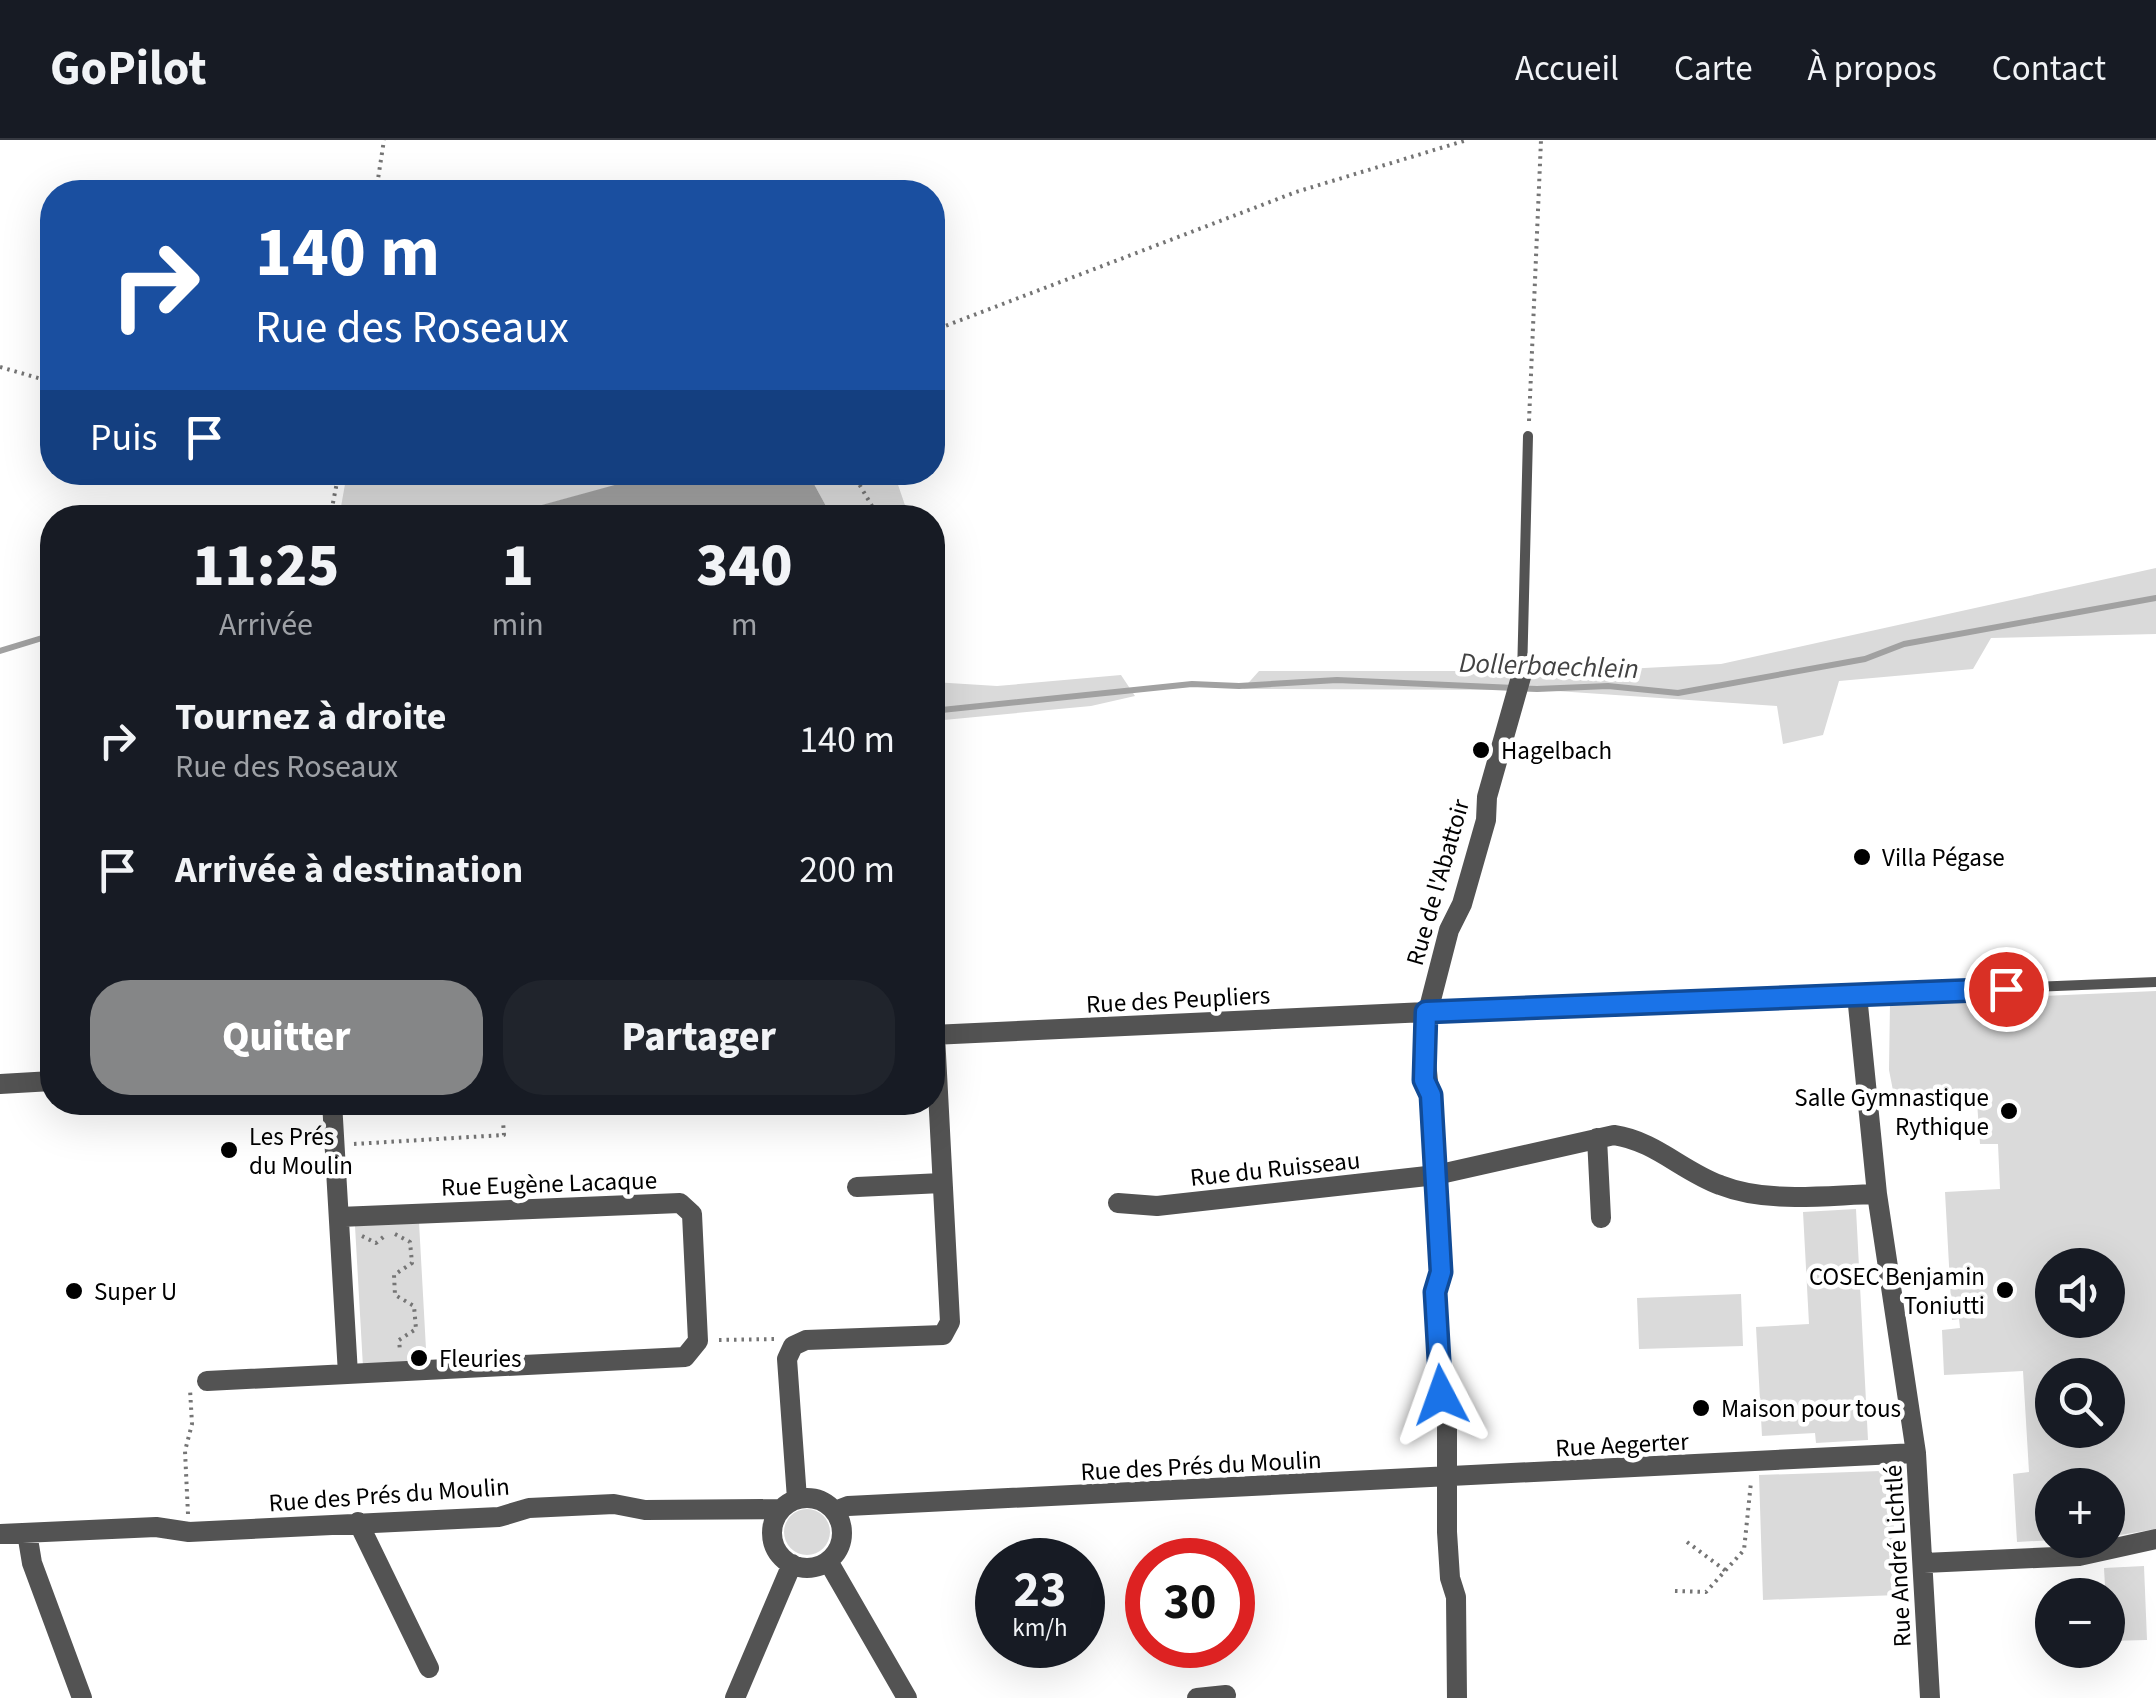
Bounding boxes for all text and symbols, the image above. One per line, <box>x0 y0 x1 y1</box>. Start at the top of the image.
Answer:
text: GoPilot <box>50 35 207 103</box>
text: Accueil <box>1515 44 1619 94</box>
text: Carte <box>1674 44 1753 94</box>
text: À propos <box>1808 44 1937 94</box>
text: Contact <box>1992 44 2106 94</box>
text: 140 m <box>255 203 440 303</box>
icon: right <box>90 220 220 350</box>
text: Rue des Roseaux <box>255 296 569 360</box>
icon: arrive <box>177 410 232 465</box>
text: Puis <box>90 411 157 465</box>
text: 11:25 <box>193 524 339 609</box>
text: 1 <box>502 524 534 609</box>
text: 340 <box>696 524 792 609</box>
text: Arrivée <box>219 602 313 648</box>
text: min <box>492 602 544 648</box>
text: m <box>731 602 758 648</box>
water label: Dollerbaechlein <box>1458 643 1640 689</box>
text: Tournez à droite <box>175 690 447 744</box>
icon: right <box>90 713 145 768</box>
text: 140 m <box>799 713 895 767</box>
place label: Hagelbach <box>1501 733 1612 769</box>
marker: Hagelbach <box>1470 739 1492 761</box>
text: Rue des Roseaux <box>175 744 398 790</box>
street label: Rue de l'Abattoir <box>1397 795 1479 970</box>
place label: Villa Pégase <box>1882 840 2005 876</box>
icon: arrive <box>90 843 145 898</box>
text: Arrivée à destination <box>175 843 523 897</box>
text: 200 m <box>799 843 895 897</box>
marker: Villa Pégase <box>1851 846 1873 868</box>
pin <box>1964 947 2049 1032</box>
icon: arrive <box>1979 962 2034 1017</box>
street label: Rue des Peupliers <box>1085 977 1271 1023</box>
button: Quitter <box>90 980 483 1095</box>
button: Partager <box>503 980 895 1095</box>
place label: Salle Gymnastique Rythique <box>1794 1080 1989 1145</box>
marker: Salle Gymnastique Rythique <box>1998 1100 2020 1122</box>
place label: Les Prés du Moulin <box>249 1119 353 1184</box>
marker: Les Prés du Moulin <box>218 1139 240 1161</box>
street label: Rue du Ruisseau <box>1188 1142 1362 1196</box>
street label: Rue Eugène Lacaque <box>440 1162 658 1206</box>
map controls <box>2035 1248 2125 1668</box>
button: sound <box>2035 1248 2125 1338</box>
place label: COSEC Benjamin Toniutti <box>1809 1259 1985 1324</box>
place label: Super U <box>94 1274 177 1310</box>
marker: COSEC Benjamin Toniutti <box>1994 1279 2016 1301</box>
marker: Super U <box>63 1280 85 1302</box>
place label: Fleuries <box>439 1341 521 1377</box>
position arrow <box>1389 1343 1493 1447</box>
marker: Fleuries <box>408 1347 430 1369</box>
button: search <box>2035 1358 2125 1448</box>
place label: Maison pour tous <box>1721 1391 1901 1427</box>
marker: Maison pour tous <box>1690 1397 1712 1419</box>
street label: Rue Aegerter <box>1554 1424 1690 1466</box>
street label: Rue des Prés du Moulin <box>1080 1442 1323 1490</box>
street label: Rue André Lichtlé <box>1875 1464 1921 1648</box>
button: + <box>2035 1468 2125 1558</box>
street label: Rue des Prés du Moulin <box>267 1469 511 1521</box>
speed limit sign: 30 <box>1125 1538 1255 1668</box>
text: 23 <box>1014 1555 1066 1626</box>
button: − <box>2035 1578 2125 1668</box>
text: km/h <box>1012 1610 1068 1646</box>

